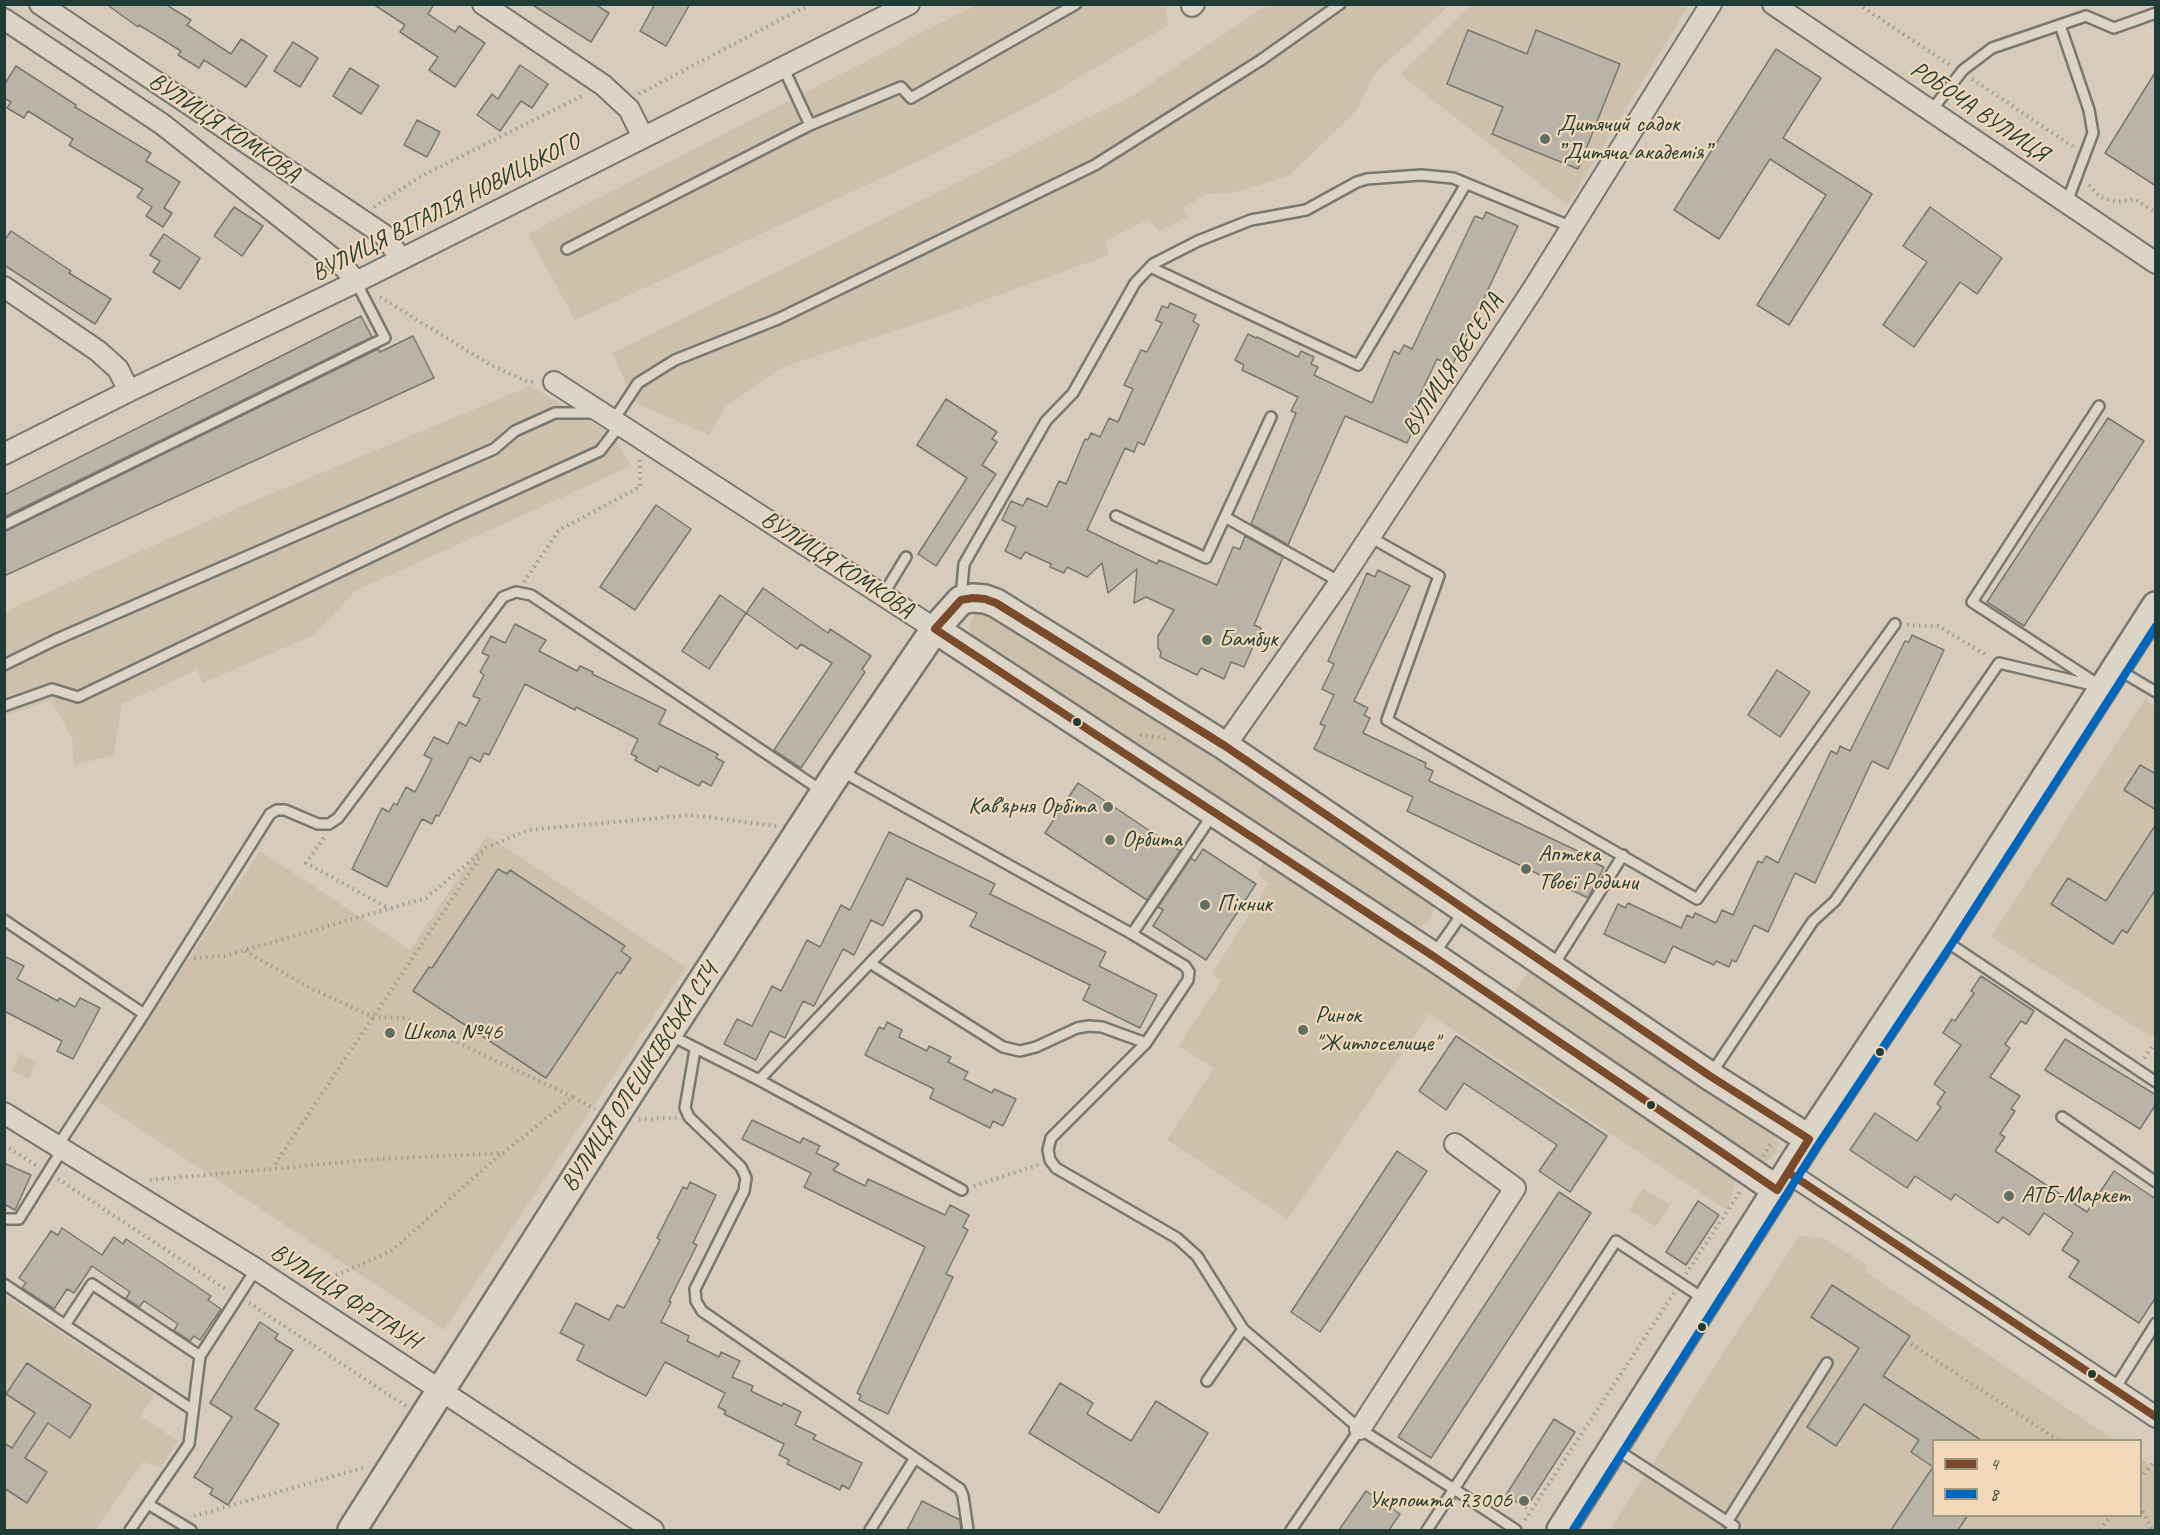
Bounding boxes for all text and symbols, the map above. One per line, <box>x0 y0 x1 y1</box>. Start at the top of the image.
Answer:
street label: РОБОЧА ВУЛИЦЯ <box>1905 55 2053 169</box>
street label: ВУЛИЦЯ КОМКОВА <box>143 67 305 189</box>
place label: Дитячий садок ”Дитяча академія” <box>1557 111 1710 167</box>
street label: ВУЛИЦЯ ВІТАЛІЯ НОВИЦЬКОГО <box>307 128 585 288</box>
marker: Дитячий садок ”Дитяча академія” <box>1538 132 1552 146</box>
street label: ВУЛИЦЯ ВЕСЕЛА <box>1396 289 1510 441</box>
street label: ВУЛИЦЯ КОМКОВА <box>755 505 919 625</box>
place label: Бамбук <box>1219 626 1278 654</box>
marker: Бамбук <box>1200 633 1214 647</box>
unlabelled marker <box>1071 716 1083 728</box>
place label: Кав'ярня Орбіта <box>968 793 1096 821</box>
marker: Кав'ярня Орбіта <box>1101 800 1115 814</box>
place label: Орбита <box>1122 826 1182 854</box>
marker: Орбита <box>1103 833 1117 847</box>
place label: Аптека Твоєї Родини <box>1538 841 1638 897</box>
marker: Аптека Твоєї Родини <box>1519 862 1533 876</box>
place label: Пікник <box>1217 891 1272 919</box>
marker: Пікник <box>1198 898 1212 912</box>
street label: ВУЛИЦЯ ОЛЕШКІВСЬКА СІЧ <box>555 959 725 1197</box>
place label: Ринок "Житлоселище" <box>1315 1002 1439 1058</box>
place label: Школа №46 <box>402 1019 502 1047</box>
marker: Ринок "Житлоселище" <box>1296 1023 1310 1037</box>
marker: Школа №46 <box>383 1026 397 1040</box>
unlabelled marker <box>1874 1046 1886 1058</box>
unlabelled marker <box>1645 1099 1657 1111</box>
place label: АТБ-Маркет <box>2021 1182 2130 1210</box>
marker: АТБ-Маркет <box>2002 1189 2016 1203</box>
street label: ВУЛИЦЯ ФРІТАУН <box>265 1238 425 1356</box>
unlabelled marker <box>1696 1321 1708 1333</box>
unlabelled marker <box>2086 1368 2098 1380</box>
legend <box>1932 1439 2142 1517</box>
text: 4 <box>1990 1453 1998 1475</box>
text: 8 <box>1990 1483 1998 1505</box>
place label: Укрпошта 73006 <box>1368 1487 1512 1515</box>
marker: Укрпошта 73006 <box>1517 1494 1531 1508</box>

